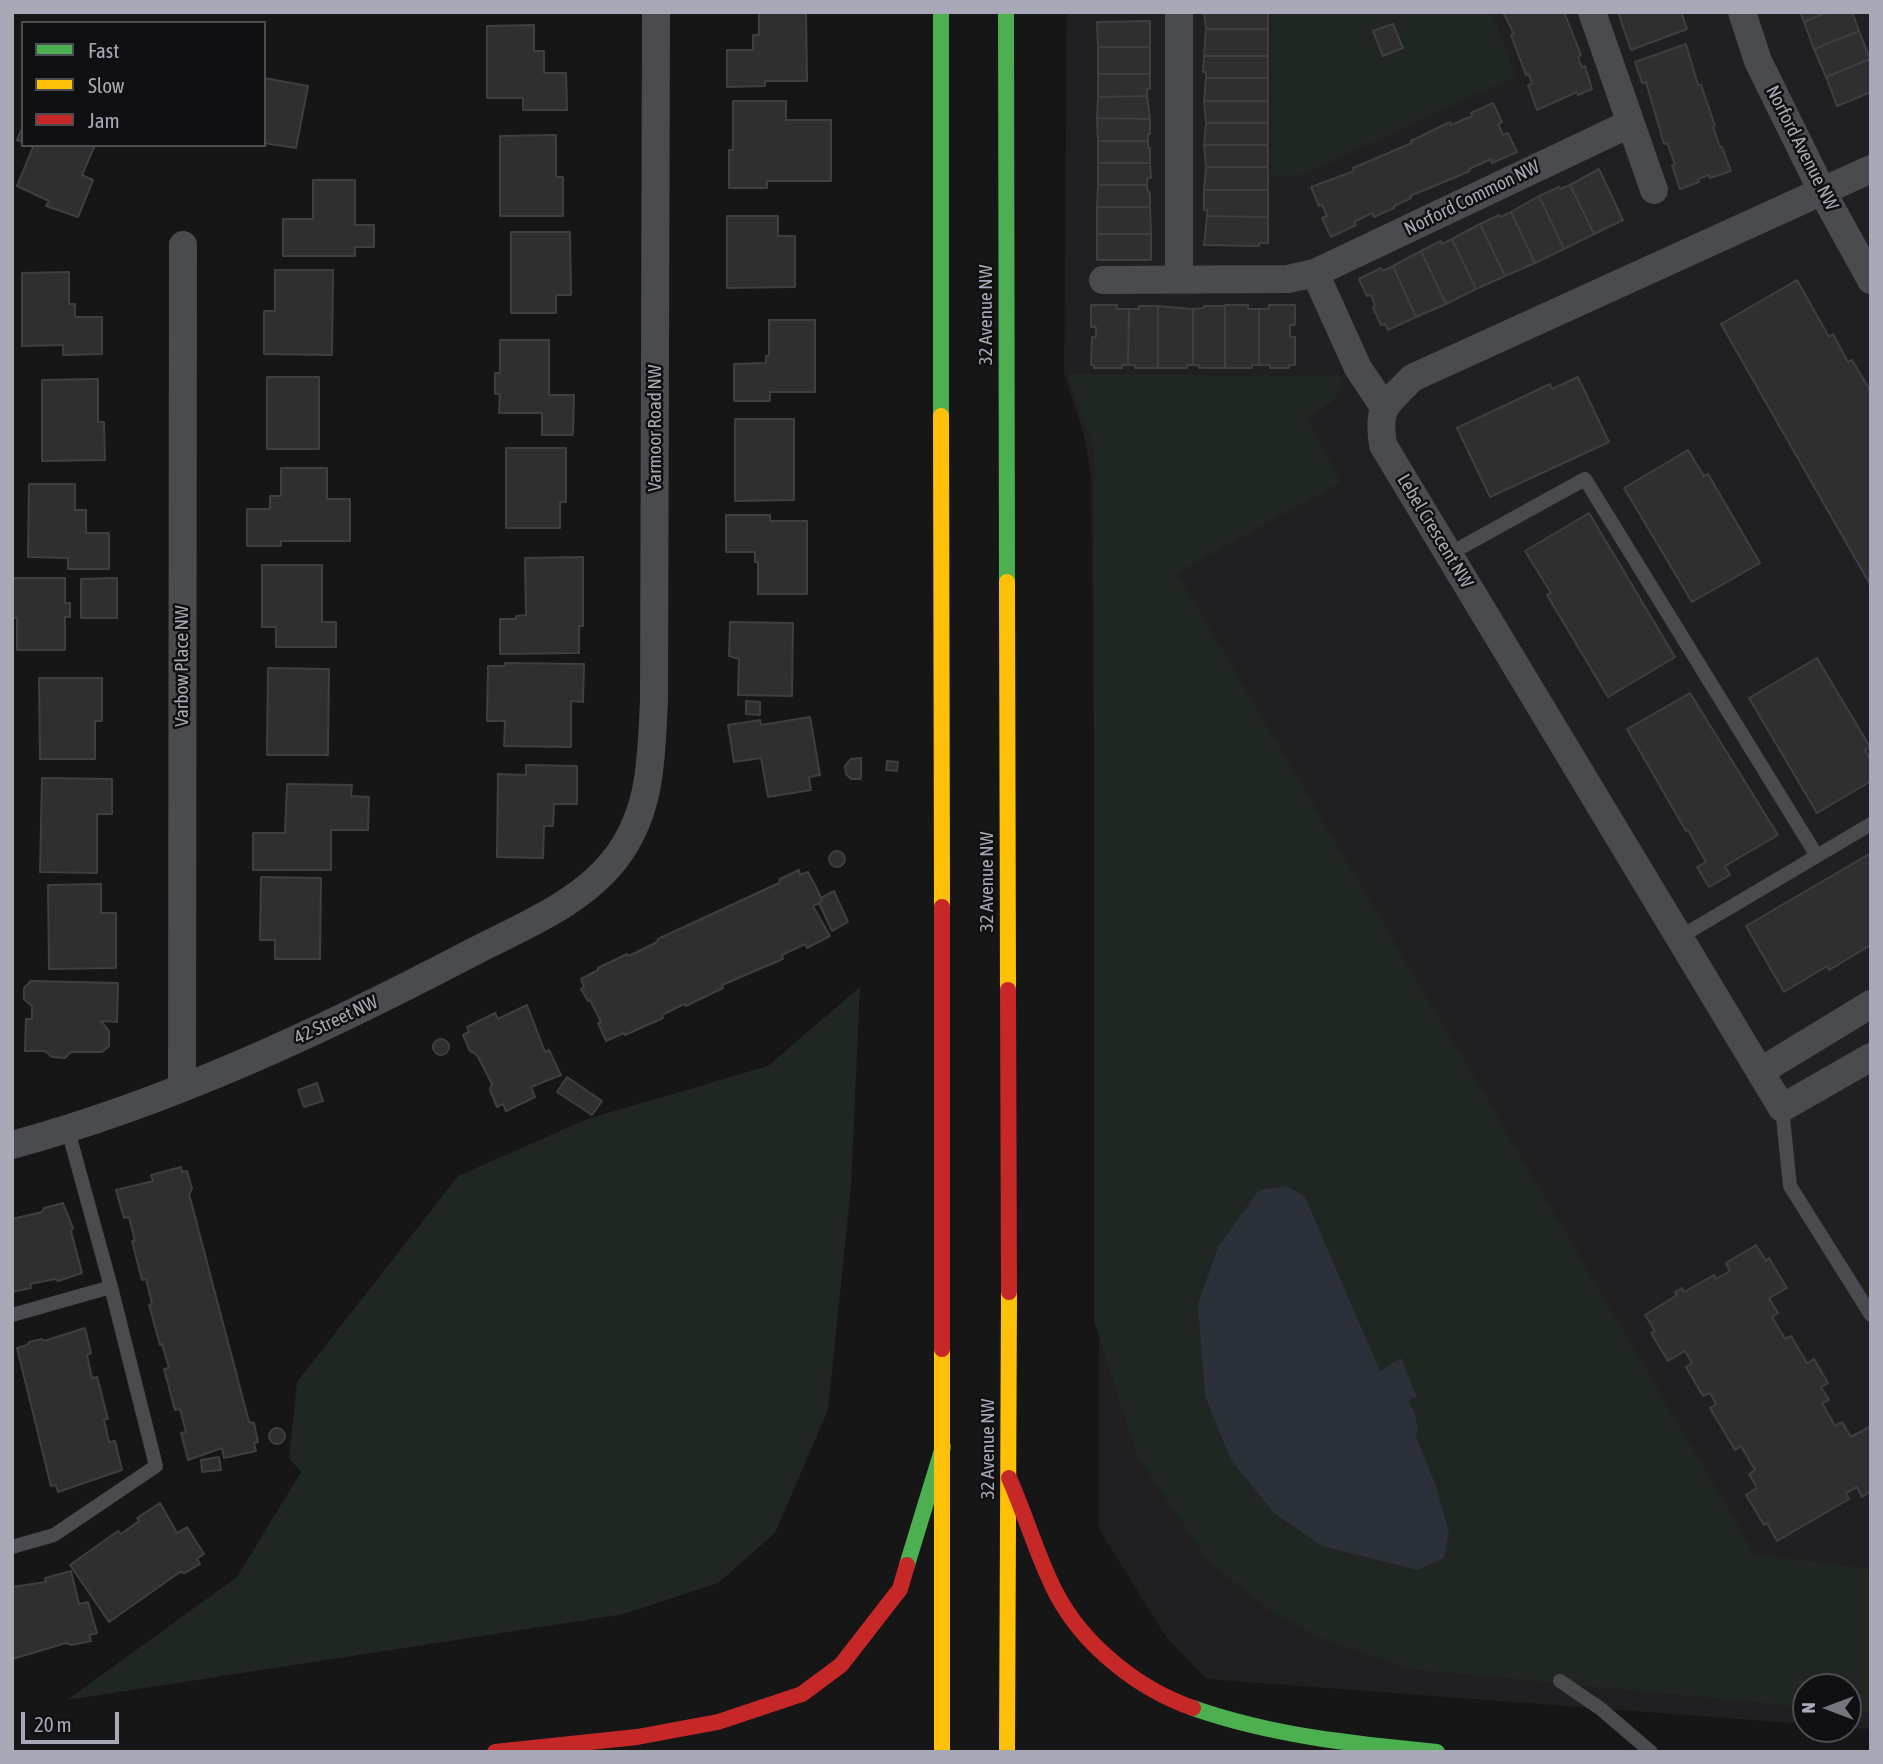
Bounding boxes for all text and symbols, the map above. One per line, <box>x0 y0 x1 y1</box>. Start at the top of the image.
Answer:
legend <box>21 21 266 147</box>
text: Fast <box>88 38 119 62</box>
text: Slow <box>88 73 124 97</box>
street label: Norford Avenue NW <box>1761 82 1843 214</box>
text: Jam <box>88 108 120 132</box>
street label: Norford Common NW <box>1401 155 1543 241</box>
street label: 32 Avenue NW <box>975 265 997 365</box>
street label: Varmoor Road NW <box>644 365 666 491</box>
street label: Lebel Crescent NW <box>1392 470 1478 592</box>
street label: Varbow Place NW <box>171 605 193 727</box>
street label: 32 Avenue NW <box>976 832 998 932</box>
street label: 42 Street NW <box>291 991 381 1049</box>
street label: 32 Avenue NW <box>977 1399 999 1499</box>
north arrow <box>1792 1673 1862 1743</box>
scale bar <box>24 1698 122 1742</box>
text: N <box>1797 1702 1819 1714</box>
text: 20 m <box>34 1712 72 1736</box>

